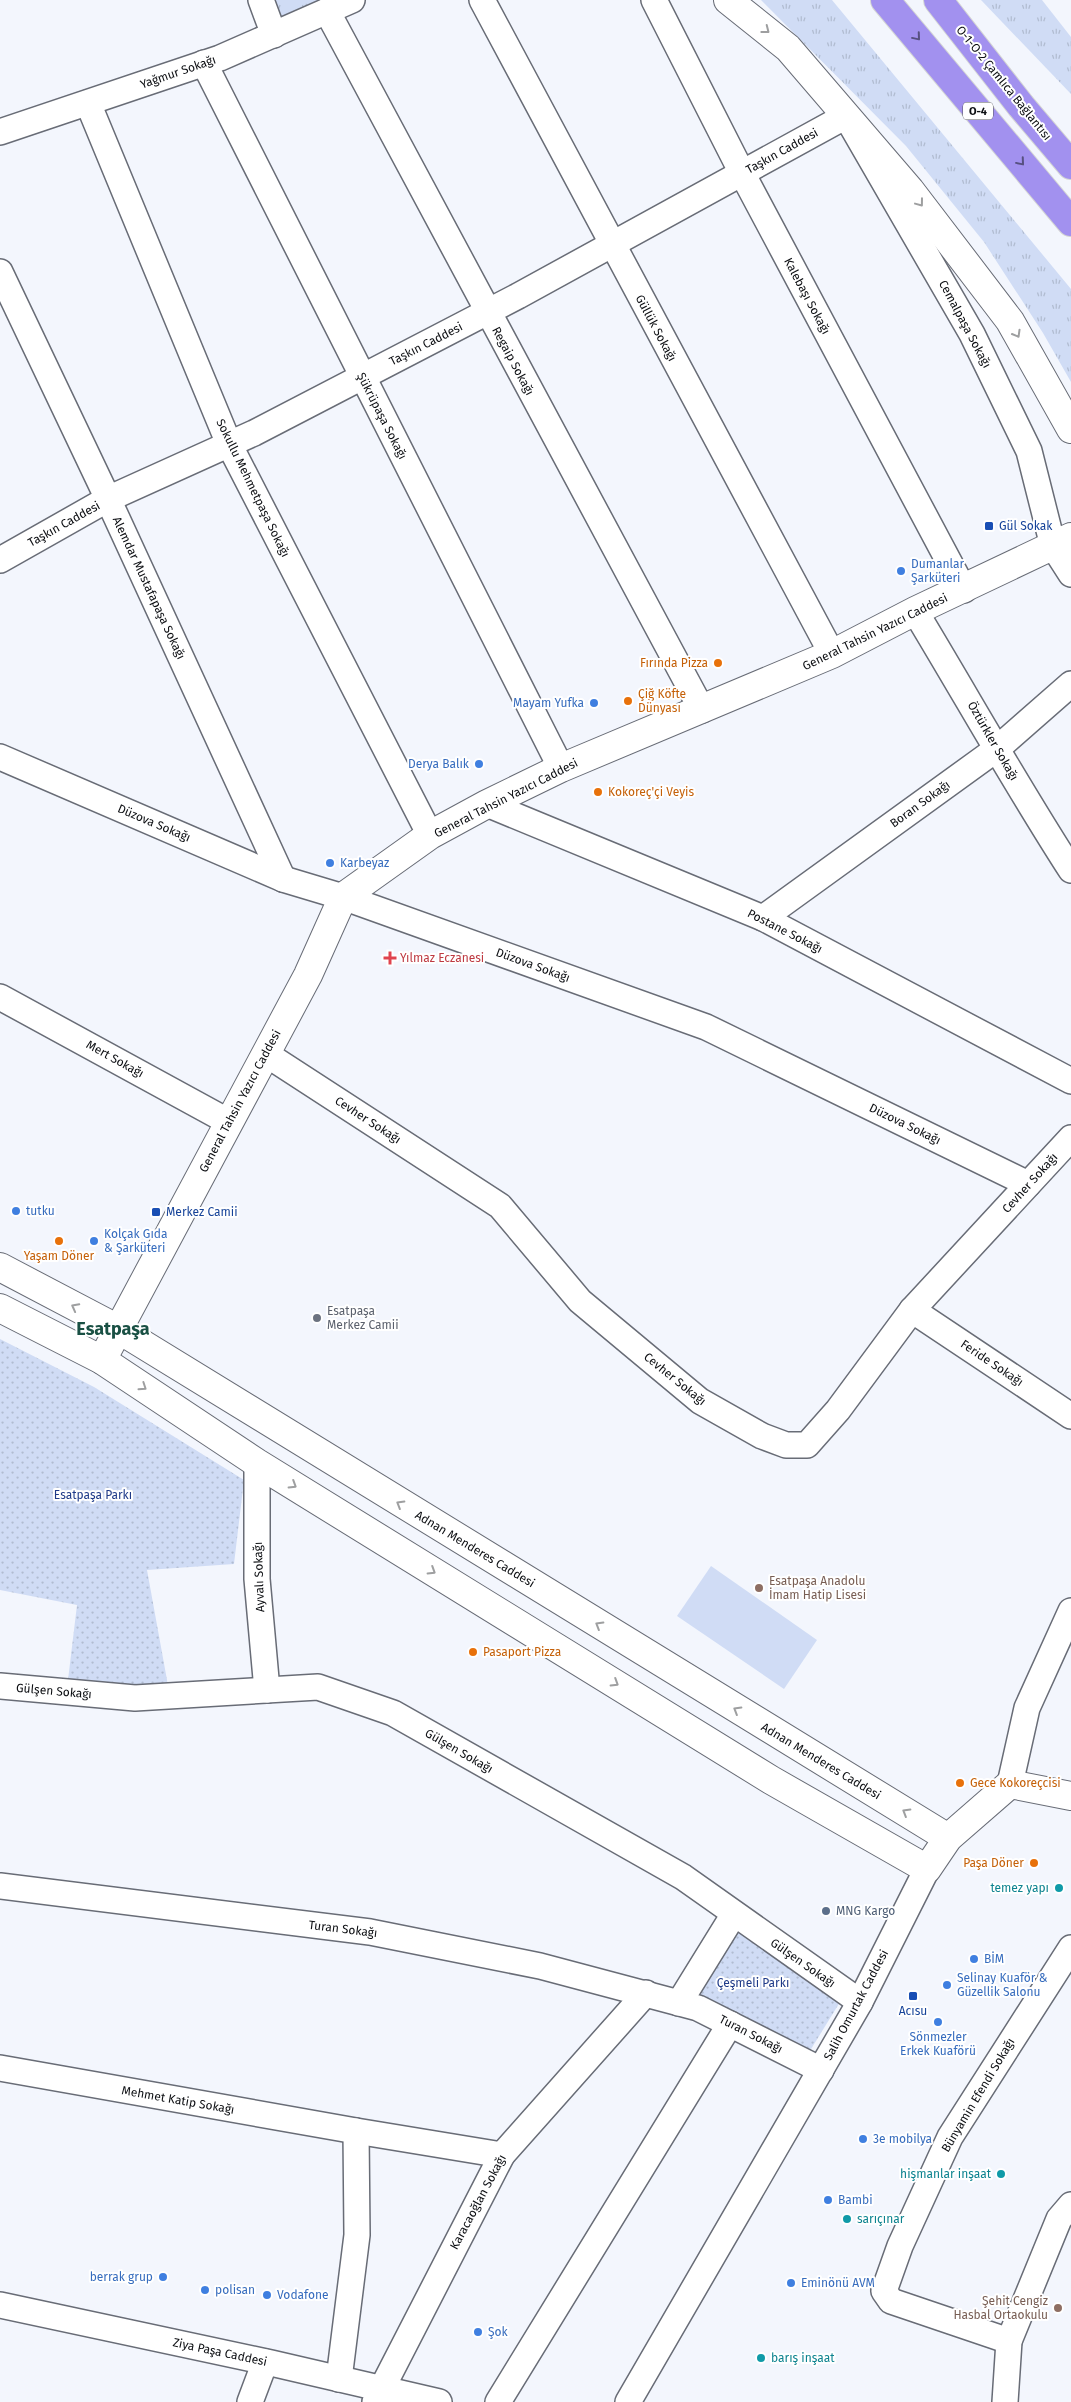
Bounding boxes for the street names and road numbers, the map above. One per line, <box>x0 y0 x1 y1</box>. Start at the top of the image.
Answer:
street label: O-1-O-2 Çamlıca Bağlantısı <box>954 23 1054 143</box>
street label: Yağmur Sokağı <box>138 53 218 91</box>
road number: O-4 <box>963 102 993 120</box>
street label: Taşkın Caddesi <box>743 125 821 177</box>
street label: Kalebaşı Sokağı <box>781 255 833 337</box>
street label: Cemalpaşa Sokağı <box>936 278 994 370</box>
street label: Güllük Sokağı <box>633 292 679 364</box>
street label: Taşkın Caddesi <box>387 320 465 368</box>
street label: Regaip Sokağı <box>489 324 537 398</box>
street label: Şükrüpaşa Sokağı <box>354 370 410 462</box>
street label: Sokullu Mehmetpaşa Sokağı <box>213 417 293 559</box>
street label: Taşkın Caddesi <box>25 498 103 550</box>
street label: Alemdar Mustafapaşa Sokağı <box>110 514 188 662</box>
street label: General Tahsin Yazıcı Caddesi <box>800 591 950 673</box>
street label: Öztürkler Sokağı <box>965 698 1023 783</box>
street label: General Tahsin Yazıcı Caddesi <box>432 756 580 840</box>
street label: Boran Sokağı <box>887 778 953 830</box>
street label: Düzova Sokağı <box>115 801 193 845</box>
street label: Postane Sokağı <box>745 906 825 956</box>
street label: Düzova Sokağı <box>494 945 572 985</box>
street label: General Tahsin Yazıcı Caddesi <box>196 1027 284 1175</box>
street label: Mert Sokağı <box>84 1037 146 1081</box>
street label: Cevher Sokağı <box>332 1093 404 1147</box>
street label: Düzova Sokağı <box>867 1101 943 1147</box>
street label: Cevher Sokağı <box>999 1150 1061 1216</box>
street label: Feride Sokağı <box>958 1337 1026 1389</box>
street label: Cevher Sokağı <box>641 1350 709 1408</box>
street label: Adnan Menderes Caddesi <box>413 1508 537 1590</box>
street label: Ayvalı Sokağı <box>251 1542 267 1612</box>
street label: Gülşen Sokağı <box>16 1681 92 1701</box>
street label: Adnan Menderes Caddesi <box>759 1720 883 1802</box>
street label: Gülşen Sokağı <box>423 1726 495 1776</box>
street label: Turan Sokağı <box>308 1918 378 1940</box>
street label: Gülşen Sokağı <box>768 1935 838 1991</box>
street label: Salih Omurtak Caddesi <box>821 1947 891 2063</box>
street label: Turan Sokağı <box>717 2012 785 2056</box>
street label: Bünyamin Efendi Sokağı <box>938 2036 1018 2154</box>
street label: Mehmet Katip Sokağı <box>120 2083 236 2117</box>
street label: Karacaoğlan Sokağı <box>447 2152 509 2252</box>
street label: Ziya Paşa Caddesi <box>172 2335 268 2369</box>

